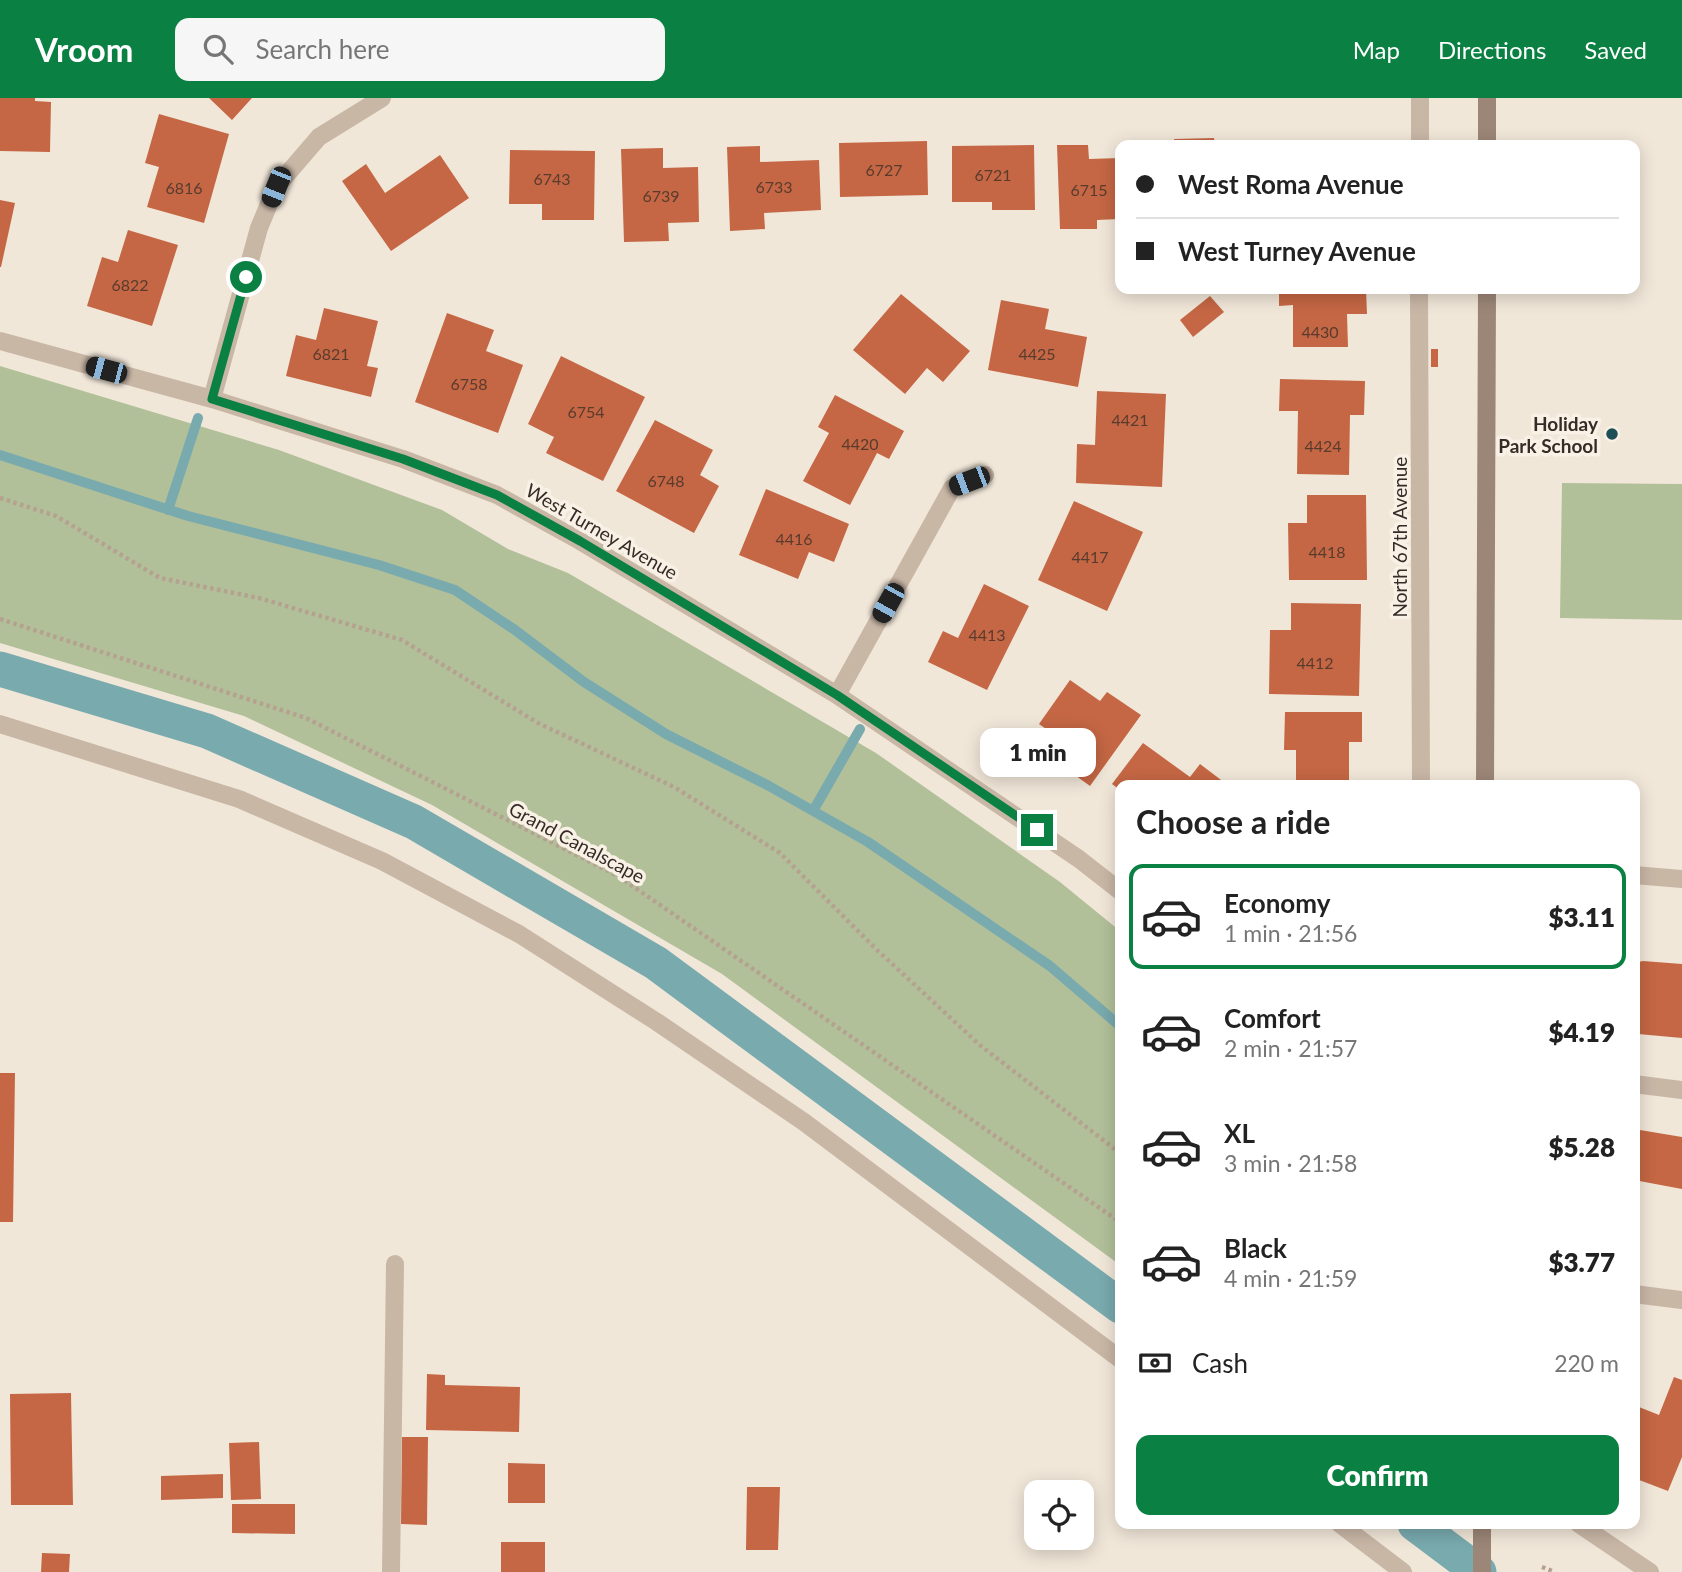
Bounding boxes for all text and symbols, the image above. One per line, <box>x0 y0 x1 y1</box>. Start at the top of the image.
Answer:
search box <box>175 18 665 81</box>
text: Vroom <box>35 29 133 69</box>
icon: search <box>199 30 237 68</box>
text: Search here <box>255 33 390 65</box>
text: Map <box>1353 35 1400 64</box>
text: Directions <box>1438 35 1546 64</box>
text: Saved <box>1584 35 1647 64</box>
house number: 6727 <box>865 160 903 179</box>
car <box>259 164 294 210</box>
house number: 6721 <box>974 165 1012 184</box>
text: West Roma Avenue <box>1178 168 1404 200</box>
house number: 6743 <box>533 169 571 188</box>
house number: 6733 <box>755 177 793 196</box>
house number: 6816 <box>165 178 203 197</box>
house number: 6715 <box>1070 180 1108 199</box>
house number: 6739 <box>642 186 680 205</box>
text: West Turney Avenue <box>1178 235 1416 267</box>
route start <box>230 261 262 293</box>
house number: 6822 <box>111 275 149 294</box>
house number: 4430 <box>1301 322 1339 341</box>
house number: 6821 <box>312 344 350 363</box>
house number: 4425 <box>1018 344 1056 363</box>
car <box>83 354 130 386</box>
house number: 6758 <box>450 374 488 393</box>
house number: 6754 <box>567 402 605 421</box>
house number: 4421 <box>1111 410 1149 429</box>
place label: Holiday Park School <box>1498 412 1599 457</box>
marker: Holiday Park School <box>1604 426 1620 442</box>
house number: 4420 <box>841 434 879 453</box>
house number: 4424 <box>1304 436 1342 455</box>
street label: North 67th Avenue <box>1388 457 1411 617</box>
car <box>946 464 993 498</box>
house number: 6748 <box>647 471 685 490</box>
street label: West Turney Avenue <box>522 478 682 584</box>
house number: 4416 <box>775 529 813 548</box>
house number: 4418 <box>1308 542 1346 561</box>
house number: 4417 <box>1071 547 1109 566</box>
car <box>869 580 908 626</box>
house number: 4413 <box>968 625 1006 644</box>
house number: 4412 <box>1296 653 1334 672</box>
callout: 1 min <box>979 728 1095 778</box>
text: 1 min <box>1009 738 1067 766</box>
street label: Grand Canalscape <box>505 797 649 887</box>
text: Choose a ride <box>1136 802 1330 841</box>
route end <box>1021 814 1053 846</box>
icon: car <box>1140 885 1203 948</box>
text: Economy <box>1224 887 1330 919</box>
text: $3.11 <box>1548 901 1615 933</box>
text: 1 min · 21:56 <box>1224 919 1357 947</box>
icon: car <box>1140 1000 1203 1063</box>
text: Comfort <box>1224 1002 1321 1034</box>
text: $4.19 <box>1548 1016 1615 1048</box>
text: 2 min · 21:57 <box>1224 1034 1357 1062</box>
icon: car <box>1140 1115 1203 1178</box>
text: XL <box>1224 1117 1255 1149</box>
text: $5.28 <box>1548 1131 1615 1163</box>
text: 3 min · 21:58 <box>1224 1149 1357 1177</box>
icon: car <box>1140 1230 1203 1293</box>
text: Black <box>1224 1232 1287 1264</box>
text: $3.77 <box>1548 1246 1615 1278</box>
text: 4 min · 21:59 <box>1224 1264 1357 1292</box>
icon: cash <box>1136 1344 1174 1382</box>
text: Cash <box>1192 1347 1248 1379</box>
text: 220 m <box>1554 1349 1619 1377</box>
button: Confirm <box>1136 1435 1619 1515</box>
map controls <box>1024 1480 1094 1550</box>
button: locate <box>1024 1480 1094 1550</box>

